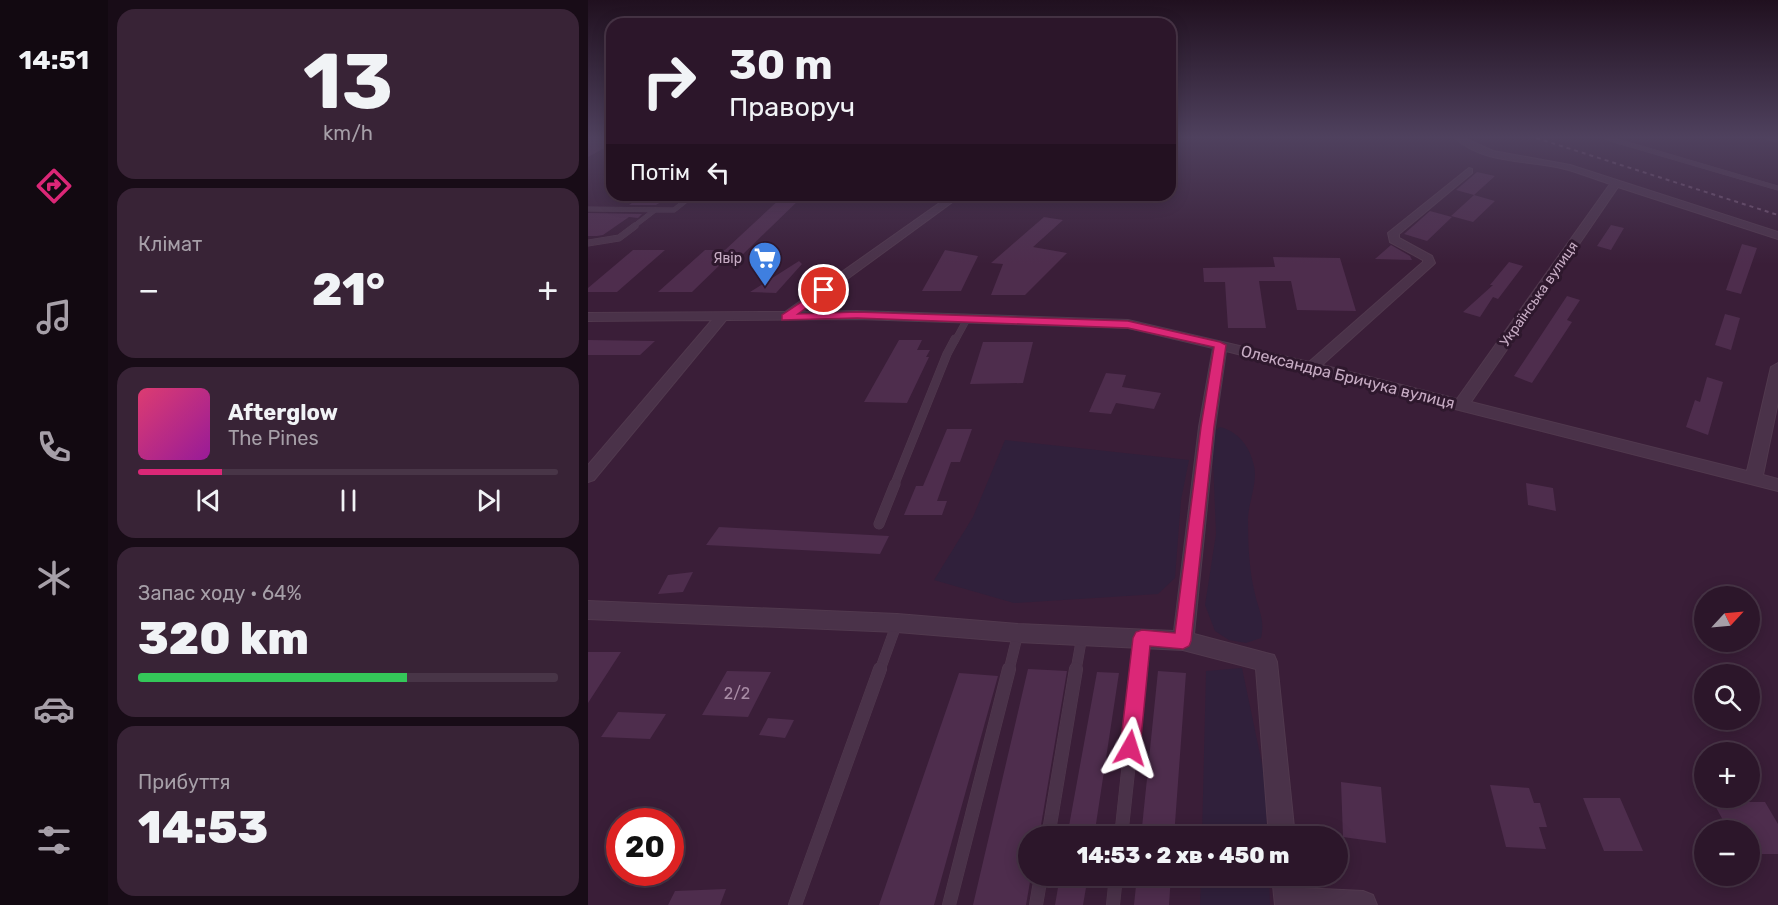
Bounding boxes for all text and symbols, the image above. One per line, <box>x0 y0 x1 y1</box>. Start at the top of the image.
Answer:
text: 13 <box>303 35 393 128</box>
text: 30 m <box>729 40 833 90</box>
icon: right <box>630 42 708 120</box>
text: 14:51 <box>19 44 89 76</box>
text: Праворуч <box>729 91 855 123</box>
text: km/h <box>323 121 373 145</box>
icon: left <box>702 156 735 189</box>
text: Потім <box>630 159 690 186</box>
icon: directions <box>33 165 75 207</box>
text: Клімат <box>138 232 202 256</box>
street label: Українська вулиця <box>1496 238 1582 350</box>
supermarket icon: Явiр <box>747 240 783 287</box>
place label: Явiр <box>713 250 742 267</box>
text: 21° <box>312 263 385 316</box>
pin <box>798 264 849 315</box>
text: − <box>138 270 159 309</box>
text: + <box>537 270 558 309</box>
icon: arrive <box>807 273 840 306</box>
icon: music <box>33 296 75 338</box>
street label: Олександра Бричука вулиця <box>1239 341 1457 413</box>
text: Afterglow <box>228 399 338 426</box>
icon: phone <box>33 426 75 468</box>
text: The Pines <box>228 426 319 450</box>
icon: previous <box>192 484 225 517</box>
icon: pause <box>332 484 365 517</box>
icon: next <box>472 484 505 517</box>
icon: climate <box>33 557 75 599</box>
text: Запас ходу · 64% <box>138 581 302 605</box>
north arrow <box>1694 586 1760 652</box>
map controls <box>1694 586 1760 886</box>
text: 320 km <box>138 612 309 665</box>
button: search <box>1694 664 1760 730</box>
house number: 2/2 <box>724 684 750 703</box>
icon: car <box>33 688 75 730</box>
position arrow <box>1098 716 1162 780</box>
button: + <box>1694 742 1760 808</box>
text: Прибуття <box>138 770 230 794</box>
text: 14:53 <box>138 801 268 854</box>
speed limit sign: 20 <box>606 808 684 886</box>
icon: filters <box>33 819 75 861</box>
button: − <box>1694 820 1760 886</box>
text: 14:53 · 2 хв · 450 m <box>1077 842 1289 869</box>

